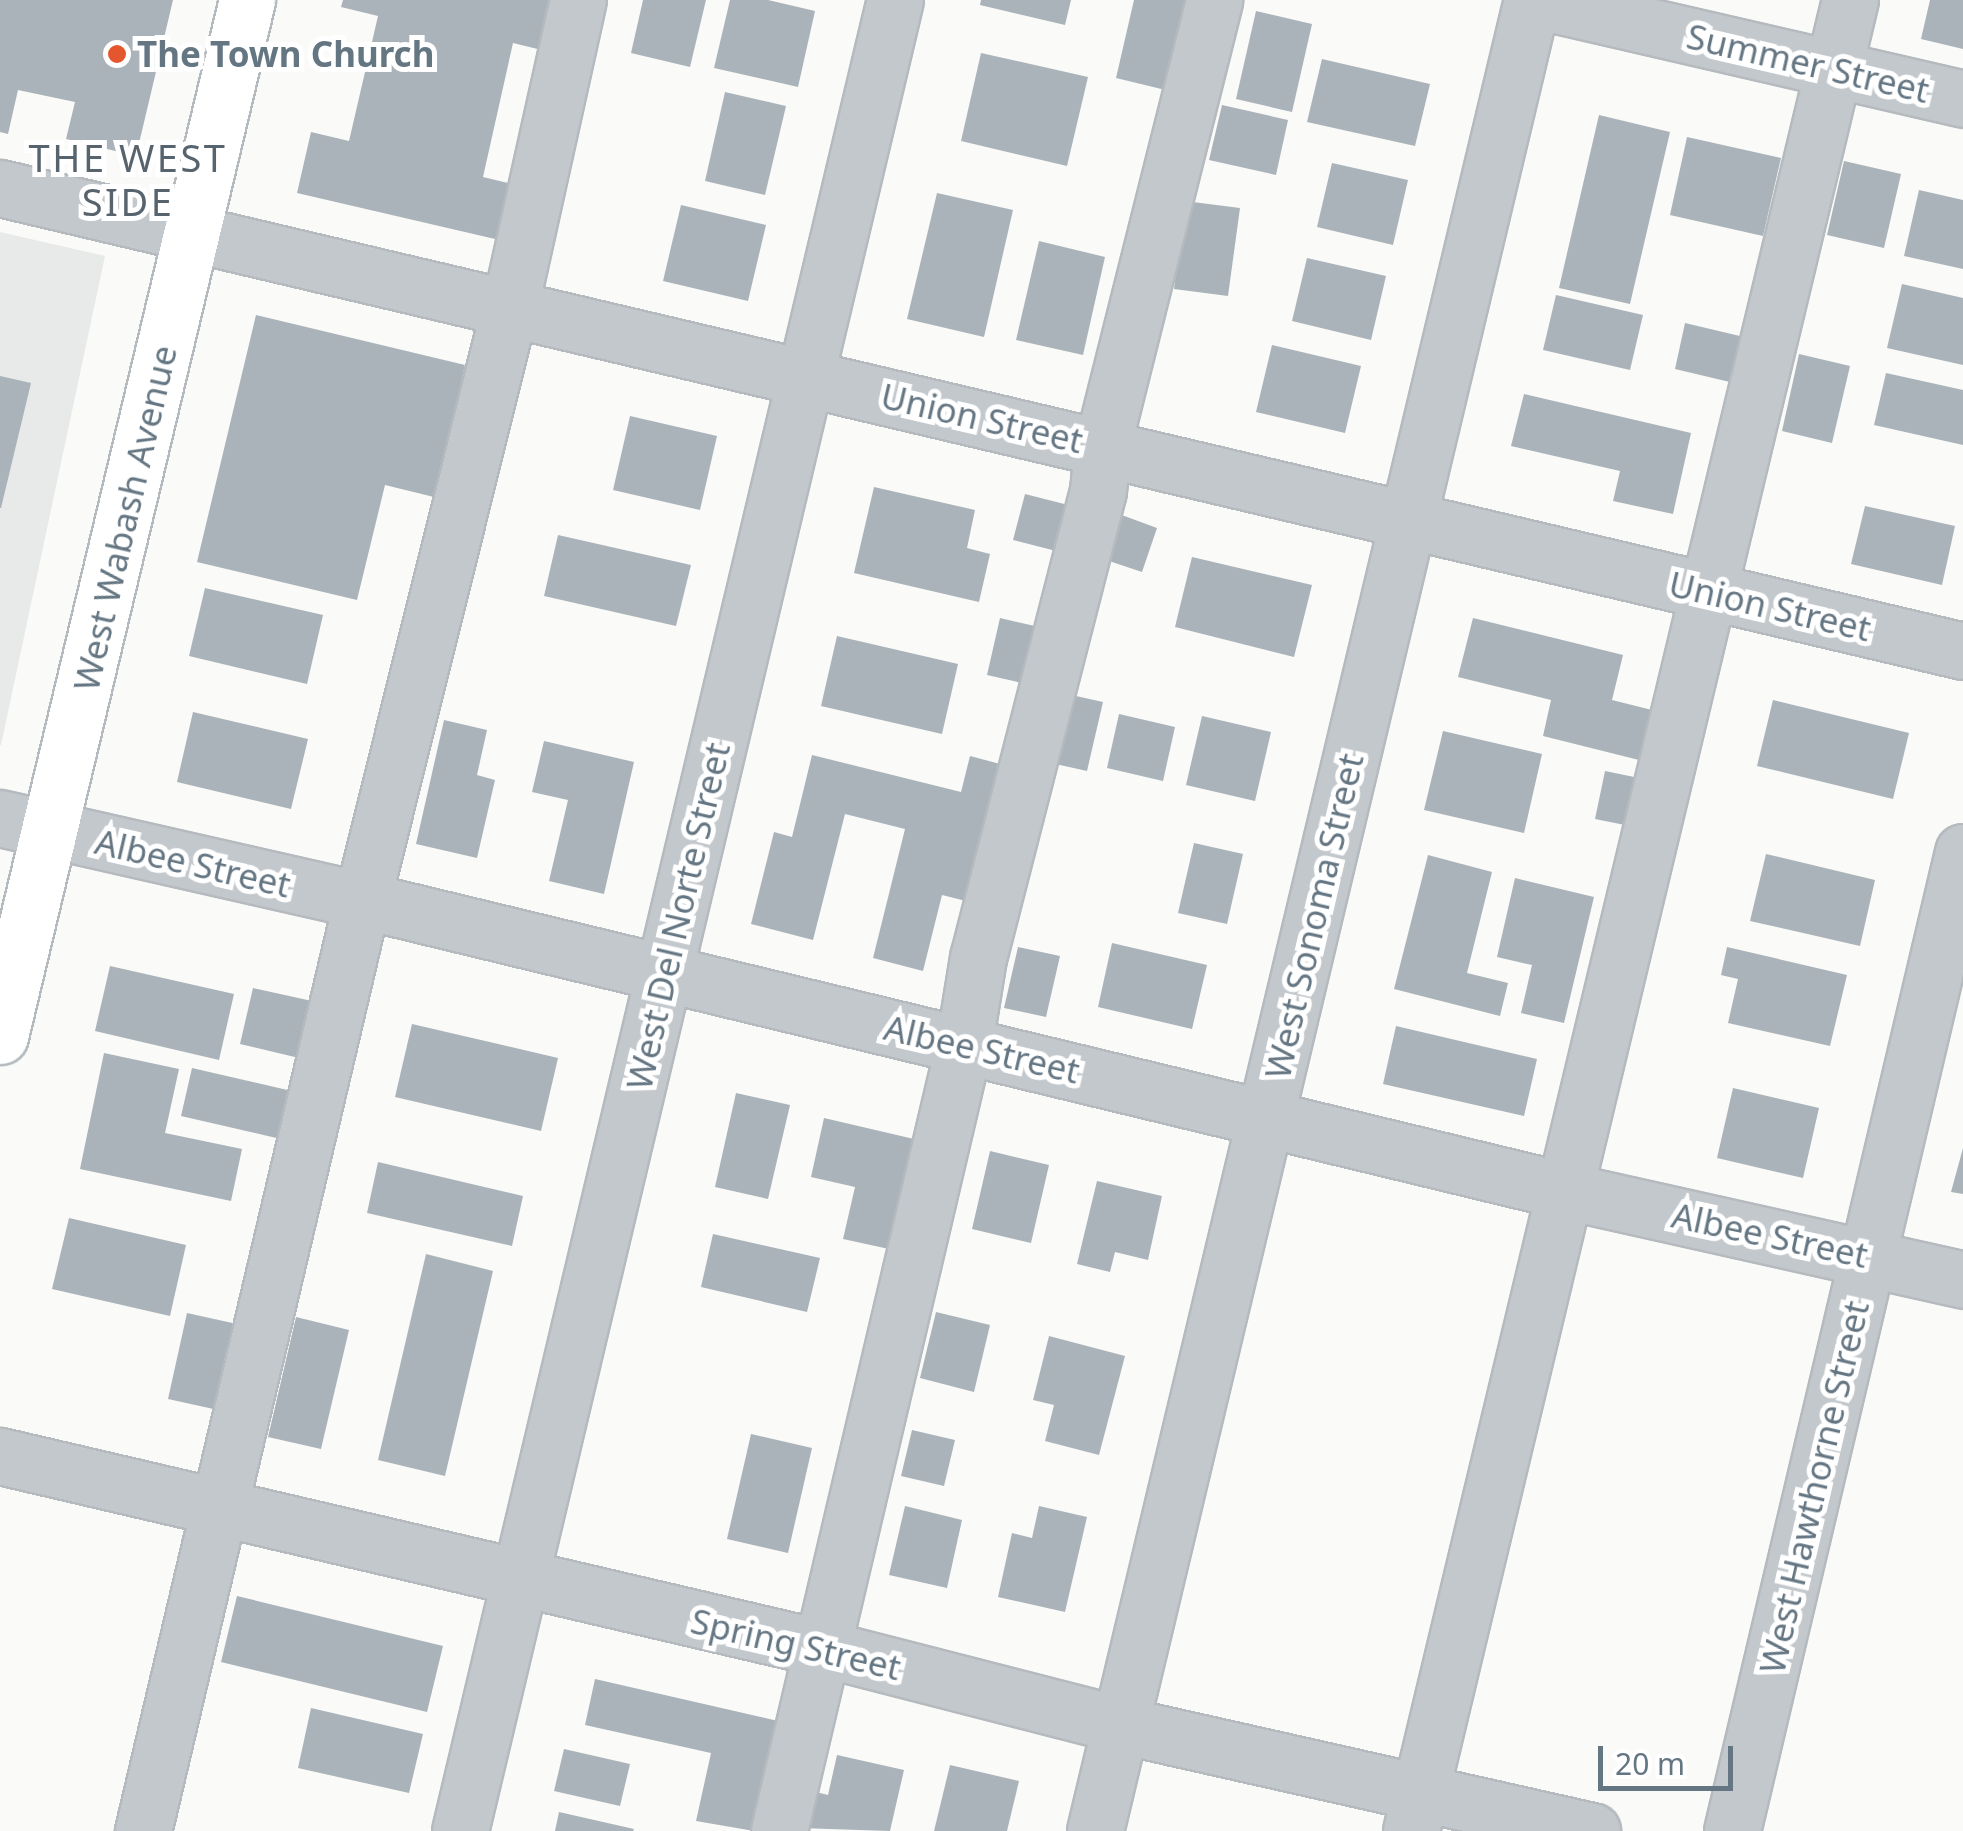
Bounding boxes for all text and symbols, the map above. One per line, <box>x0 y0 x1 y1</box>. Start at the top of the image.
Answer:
street label: Summer Street <box>1683 15 1933 111</box>
place label: The Town Church <box>137 33 434 75</box>
marker: The Town Church <box>106 43 128 65</box>
district label: THE WEST SIDE <box>29 135 227 224</box>
street label: West Wabash Avenue <box>65 341 185 695</box>
street label: Union Street <box>877 374 1087 462</box>
street label: Union Street <box>1665 562 1875 650</box>
street label: West Del Norte Street <box>618 738 738 1094</box>
street label: West Sonoma Street <box>1256 749 1372 1083</box>
street label: Albee Street <box>91 820 295 906</box>
street label: Albee Street <box>880 1006 1084 1092</box>
street label: Albee Street <box>1668 1194 1872 1276</box>
street label: West Hawthorne Street <box>1751 1297 1877 1677</box>
street label: Spring Street <box>687 1599 905 1689</box>
scale bar <box>1603 1726 1738 1788</box>
text: 20 m <box>1615 1743 1685 1784</box>

